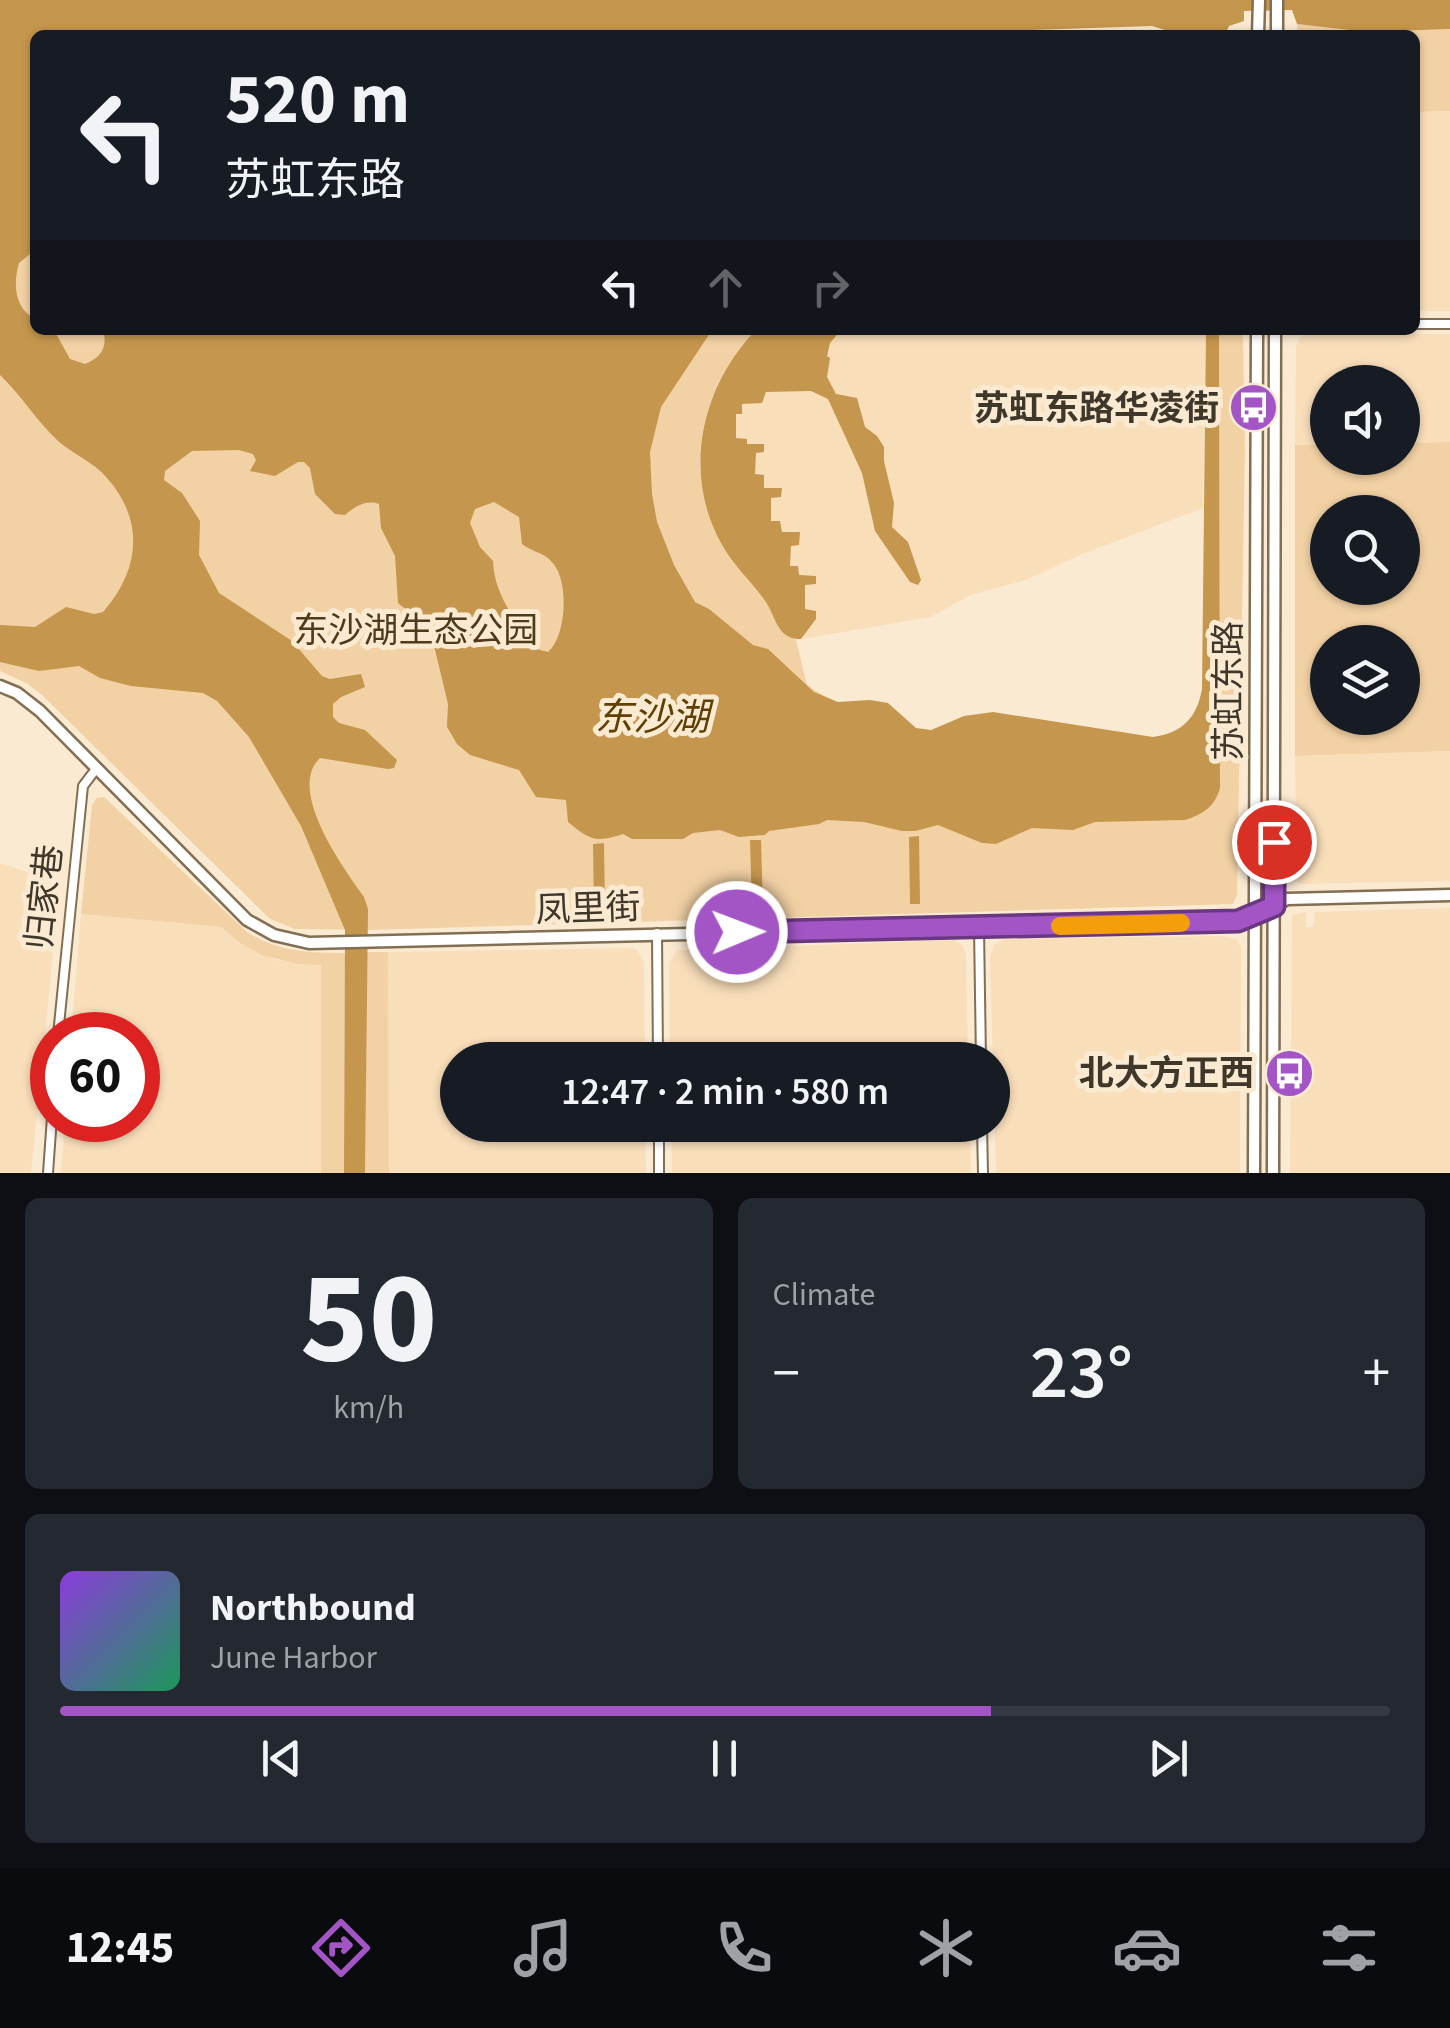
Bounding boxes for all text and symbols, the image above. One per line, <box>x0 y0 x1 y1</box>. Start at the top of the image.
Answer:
text: 520 m <box>225 50 410 150</box>
icon: left <box>60 70 190 200</box>
text: 苏虹东路 <box>225 149 405 213</box>
icon: left <box>593 260 648 315</box>
icon: ahead <box>698 260 753 315</box>
icon: right <box>803 260 858 315</box>
map controls <box>1310 365 1420 735</box>
button: sound <box>1310 365 1420 475</box>
bus stop icon: 苏虹东路华凌街 <box>1228 382 1280 434</box>
place label: 苏虹东路华凌街 <box>974 384 1219 434</box>
button: search <box>1310 495 1420 605</box>
park label: 东沙湖生态公园 <box>293 606 539 656</box>
street label: 苏虹东路 <box>1204 621 1254 761</box>
button: layers <box>1310 625 1420 735</box>
water label: 东沙湖 <box>595 691 714 745</box>
pin <box>1232 800 1317 885</box>
icon: arrive <box>1247 815 1302 870</box>
street label: 归家巷 <box>15 842 75 952</box>
position arrow <box>685 880 789 984</box>
street label: 凤里街 <box>535 882 641 936</box>
speed limit sign: 60 <box>30 1012 160 1142</box>
bus stop icon: 北大方正西 <box>1263 1047 1315 1099</box>
place label: 北大方正西 <box>1079 1049 1254 1099</box>
text: 12:47 · 2 min · 580 m <box>561 1065 889 1119</box>
text: 50 <box>300 1227 437 1412</box>
text: Climate <box>773 1272 875 1318</box>
text: 23° <box>1030 1320 1133 1427</box>
text: − <box>773 1335 800 1413</box>
text: + <box>1363 1335 1390 1413</box>
text: km/h <box>333 1385 404 1431</box>
text: Northbound <box>210 1581 416 1635</box>
text: June Harbor <box>210 1635 377 1681</box>
icon: previous <box>254 1731 309 1786</box>
icon: pause <box>697 1731 752 1786</box>
icon: next <box>1141 1731 1196 1786</box>
icon: directions <box>306 1913 376 1983</box>
icon: music <box>508 1913 578 1983</box>
icon: phone <box>709 1913 779 1983</box>
icon: climate <box>911 1913 981 1983</box>
icon: car <box>1112 1913 1182 1983</box>
icon: filters <box>1314 1913 1384 1983</box>
text: 12:45 <box>66 1916 174 1980</box>

